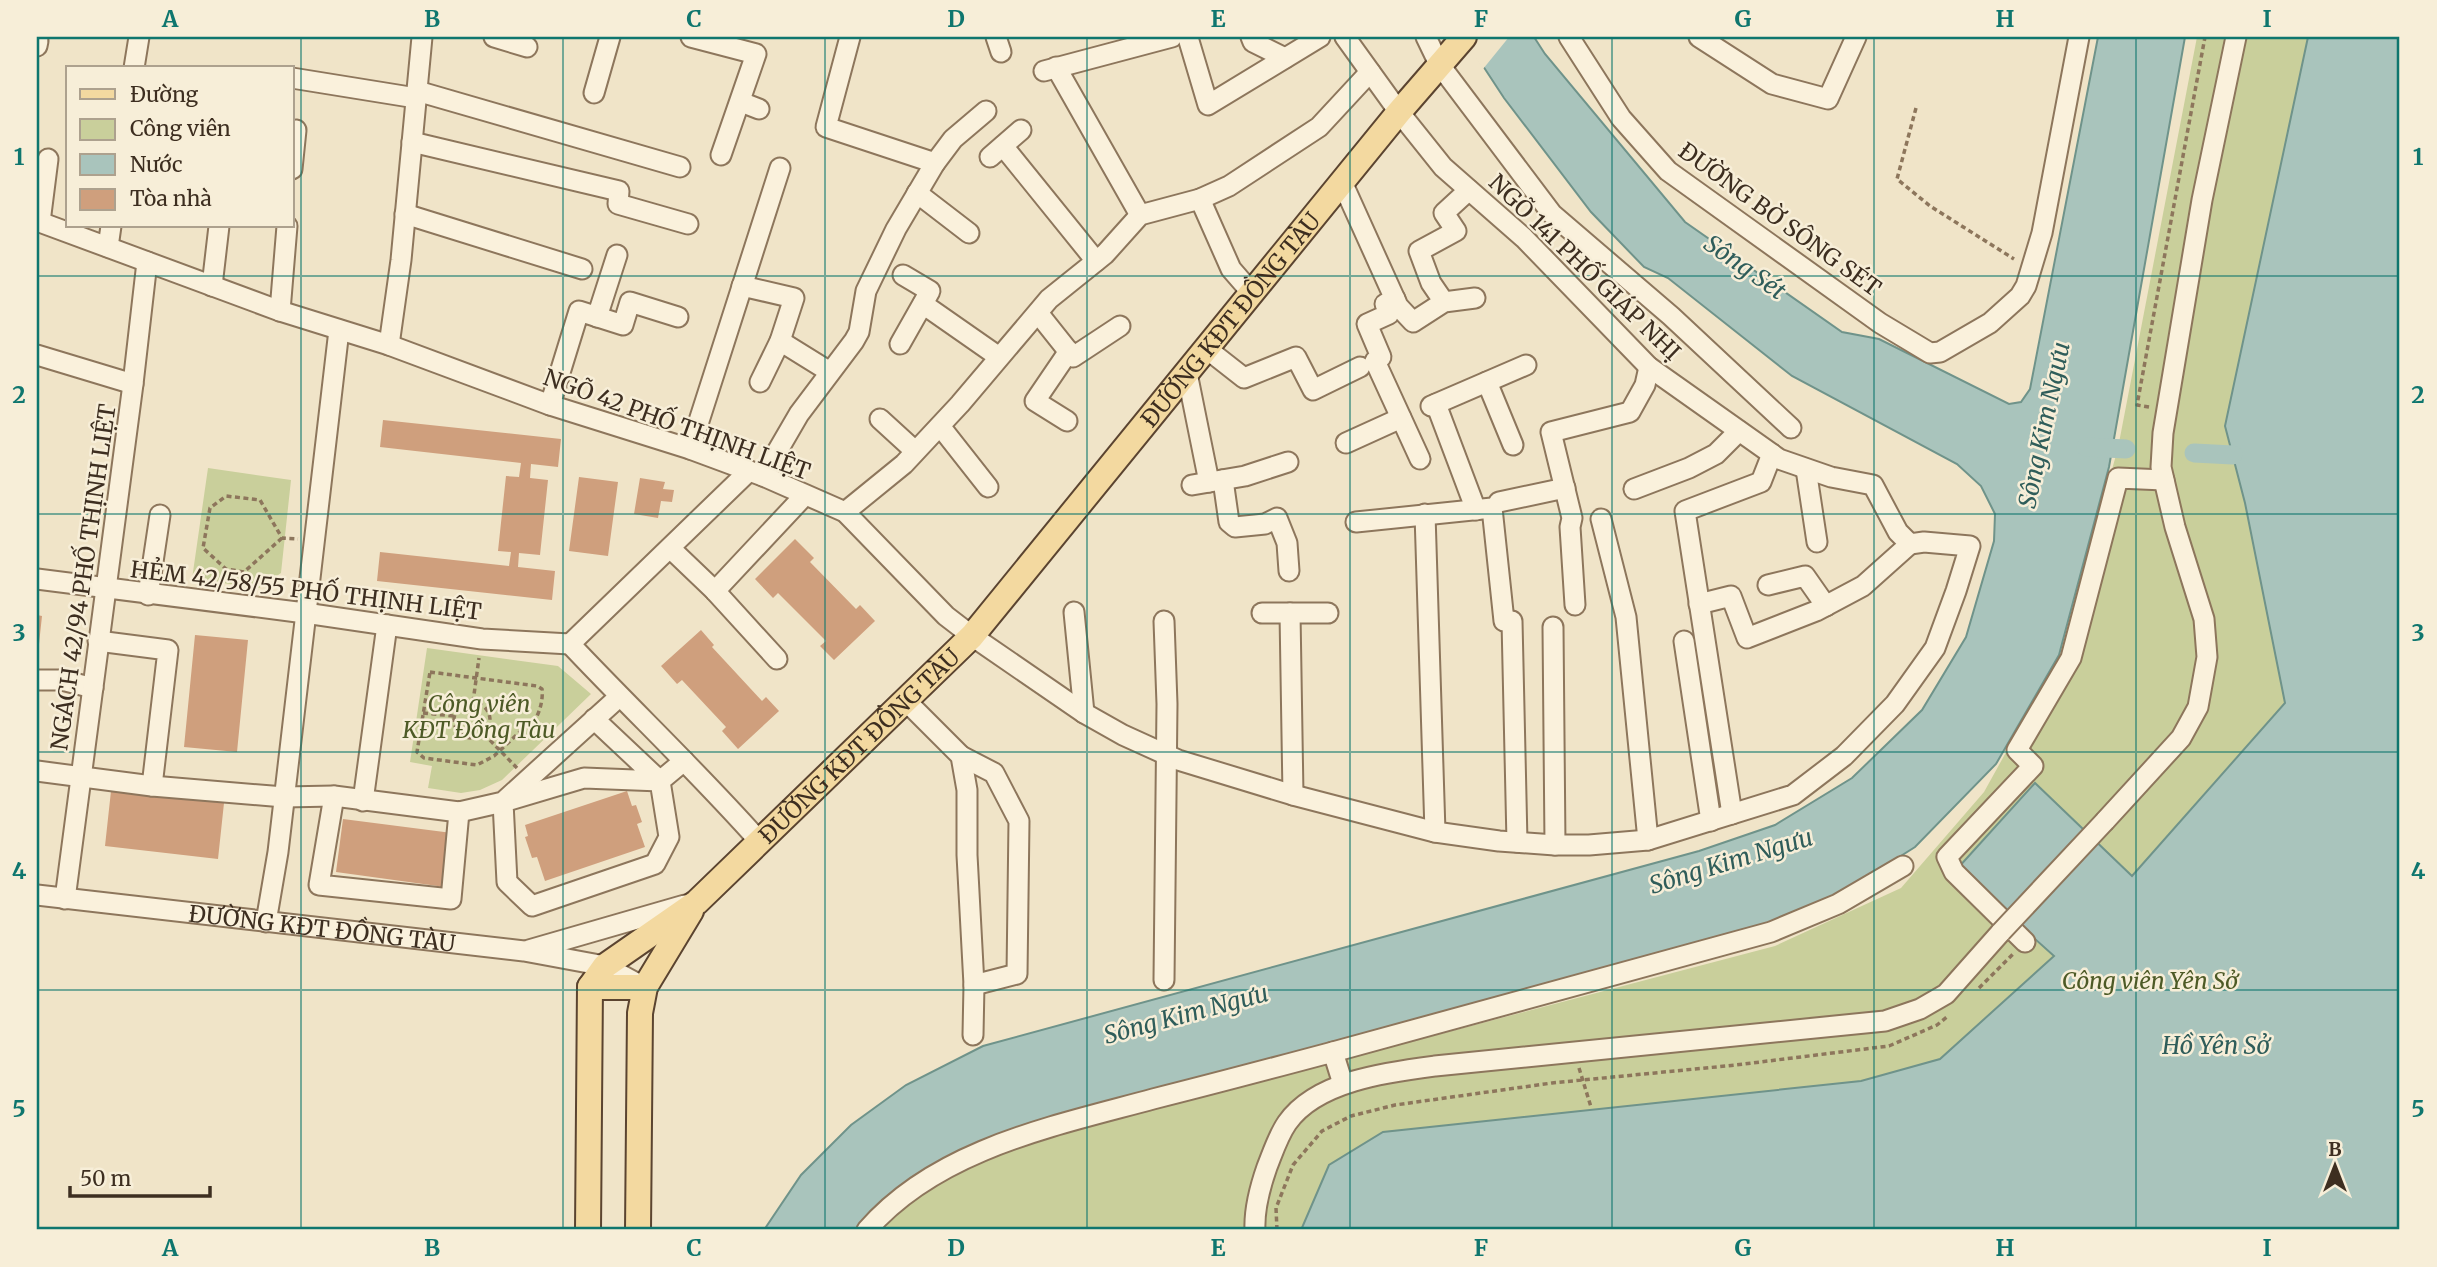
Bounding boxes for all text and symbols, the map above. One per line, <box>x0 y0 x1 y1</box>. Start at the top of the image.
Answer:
text: A <box>161 4 179 33</box>
text: B <box>424 4 440 33</box>
text: C <box>686 4 702 33</box>
text: D <box>947 4 965 33</box>
text: E <box>1210 4 1226 33</box>
text: F <box>1474 4 1488 33</box>
text: G <box>1735 4 1752 33</box>
text: H <box>1996 4 2015 33</box>
text: I <box>2262 4 2272 33</box>
legend <box>66 66 294 228</box>
text: Đường <box>130 81 199 108</box>
text: Công viên <box>130 115 231 142</box>
street label: ĐƯỜNG BỜ SÔNG SÉT <box>1673 136 1887 302</box>
text: 1 <box>14 142 25 171</box>
text: 1 <box>2413 142 2424 171</box>
text: Nước <box>130 151 183 178</box>
street label: NGÕ 141 PHỐ GIÁP NHỊ <box>1483 166 1689 366</box>
text: Tòa nhà <box>130 185 212 212</box>
street label: ĐƯỜNG KĐT ĐỒNG TÀU <box>1134 206 1326 433</box>
water label: Sông Sét <box>1698 228 1792 307</box>
water label: Sông Kim Ngưu <box>2011 339 2077 511</box>
street label: NGÕ 42 PHỐ THỊNH LIỆT <box>540 359 815 486</box>
text: 2 <box>12 380 26 409</box>
text: 2 <box>2411 380 2425 409</box>
street label: NGÁCH 42/94 PHỐ THỊNH LIỆT <box>41 402 122 752</box>
street label: HẺM 42/58/55 PHỐ THỊNH LIỆT <box>129 551 484 626</box>
text: 3 <box>12 618 26 647</box>
text: 3 <box>2411 618 2425 647</box>
street label: ĐƯỜNG KĐT ĐỒNG TÀU <box>752 642 965 849</box>
park label: Công viên KĐT Đồng Tàu <box>402 689 555 744</box>
water label: Sông Kim Ngưu <box>1646 821 1816 901</box>
text: 4 <box>12 856 27 885</box>
text: 4 <box>2411 856 2426 885</box>
street label: ĐƯỜNG KĐT ĐỒNG TÀU <box>187 898 457 958</box>
park label: Công viên Yên Sở <box>2062 966 2240 995</box>
water label: Sông Kim Ngưu <box>1100 977 1272 1051</box>
water label: Hồ Yên Sở <box>2161 1030 2272 1061</box>
text: 5 <box>12 1094 26 1123</box>
text: 5 <box>2411 1094 2425 1123</box>
north arrow <box>2300 1130 2370 1200</box>
text: B <box>2328 1137 2342 1161</box>
scale bar <box>70 1155 210 1199</box>
text: 50 m <box>80 1165 131 1192</box>
text: A <box>161 1233 179 1262</box>
text: B <box>424 1233 440 1262</box>
text: C <box>686 1233 702 1262</box>
text: D <box>947 1233 965 1262</box>
text: E <box>1210 1233 1226 1262</box>
text: F <box>1474 1233 1488 1262</box>
text: G <box>1735 1233 1752 1262</box>
text: H <box>1996 1233 2015 1262</box>
text: I <box>2262 1233 2272 1262</box>

